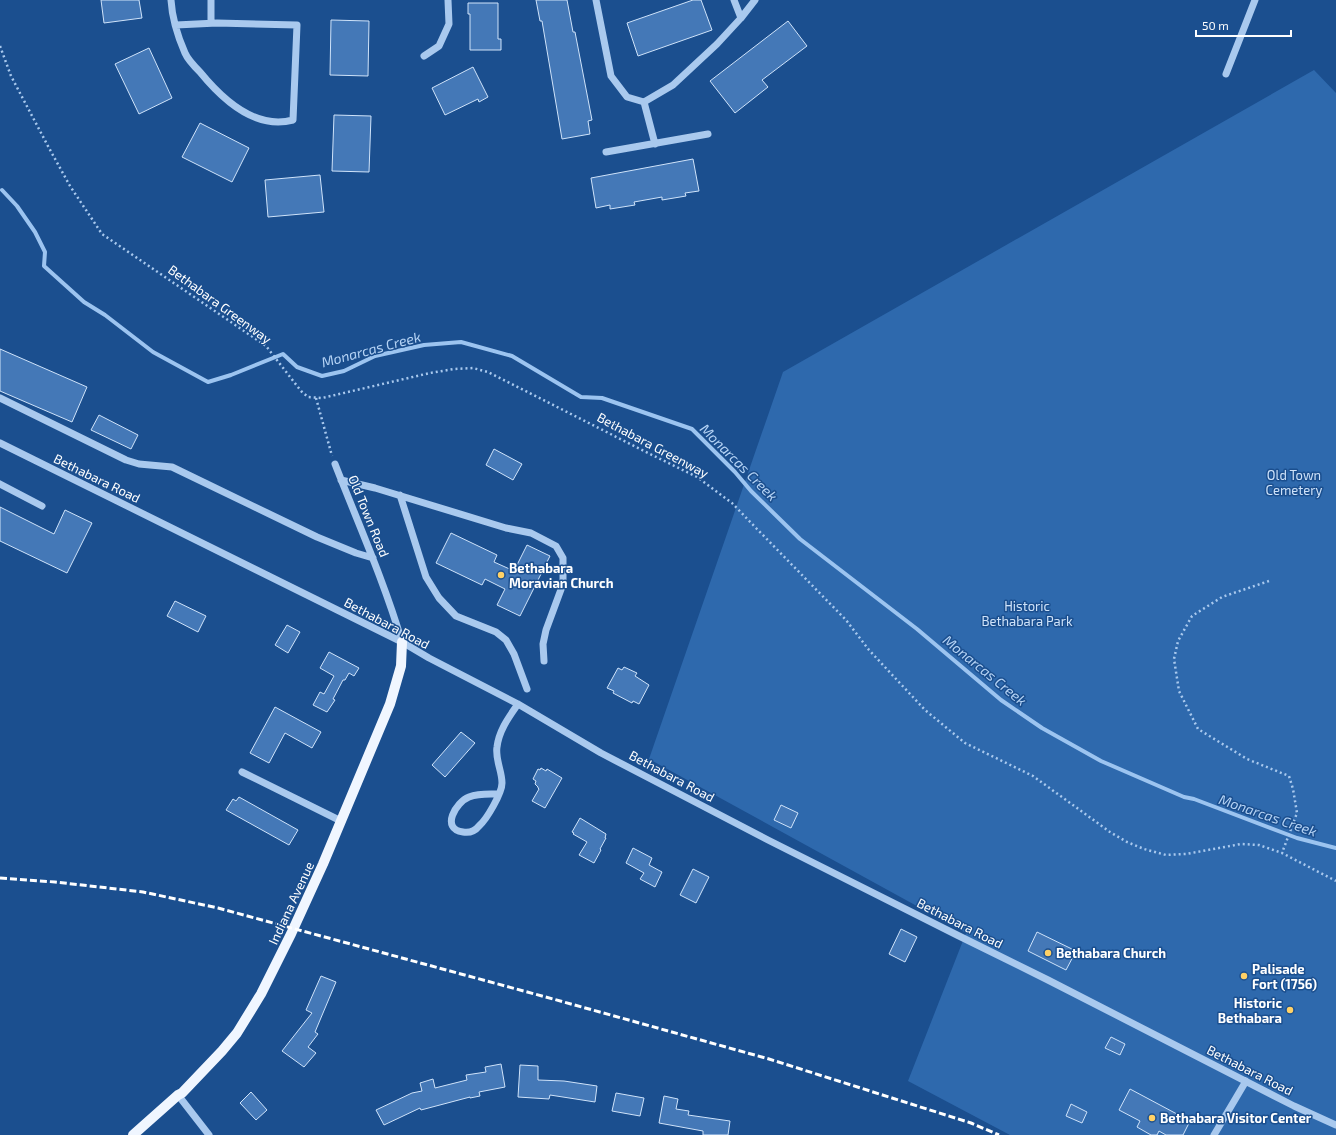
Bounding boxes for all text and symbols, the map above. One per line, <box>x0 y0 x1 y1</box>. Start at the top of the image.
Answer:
scale bar <box>1196 12 1291 38</box>
text: 50 m <box>1202 18 1229 32</box>
street label: Bethabara Greenway <box>165 261 275 347</box>
water label: Monarcas Creek <box>319 328 423 370</box>
street label: Bethabara Greenway <box>595 409 712 481</box>
water label: Monarcas Creek <box>697 420 781 504</box>
street label: Bethabara Road <box>51 450 143 506</box>
park label: Old Town Cemetery <box>1266 467 1323 498</box>
street label: Old Town Road <box>345 473 393 559</box>
place label: Bethabara Moravian Church <box>509 560 614 591</box>
marker: Bethabara Moravian Church <box>496 570 506 580</box>
street label: Bethabara Road <box>342 594 432 652</box>
park label: Historic Bethabara Park <box>981 598 1073 629</box>
water label: Monarcas Creek <box>940 631 1030 709</box>
street label: Bethabara Road <box>627 747 717 805</box>
water label: Monarcas Creek <box>1217 790 1319 840</box>
street label: Indiana Avenue <box>265 859 317 947</box>
street label: Bethabara Road <box>914 894 1006 952</box>
place label: Bethabara Church <box>1056 945 1166 961</box>
marker: Bethabara Church <box>1043 948 1053 958</box>
place label: Palisade Fort (1756) <box>1252 961 1317 992</box>
marker: Palisade Fort (1756) <box>1239 971 1249 981</box>
place label: Historic Bethabara <box>1218 995 1282 1026</box>
marker: Historic Bethabara <box>1285 1005 1295 1015</box>
street label: Bethabara Road <box>1204 1041 1296 1099</box>
place label: Bethabara Visitor Center <box>1160 1110 1312 1126</box>
marker: Bethabara Visitor Center <box>1147 1113 1157 1123</box>

